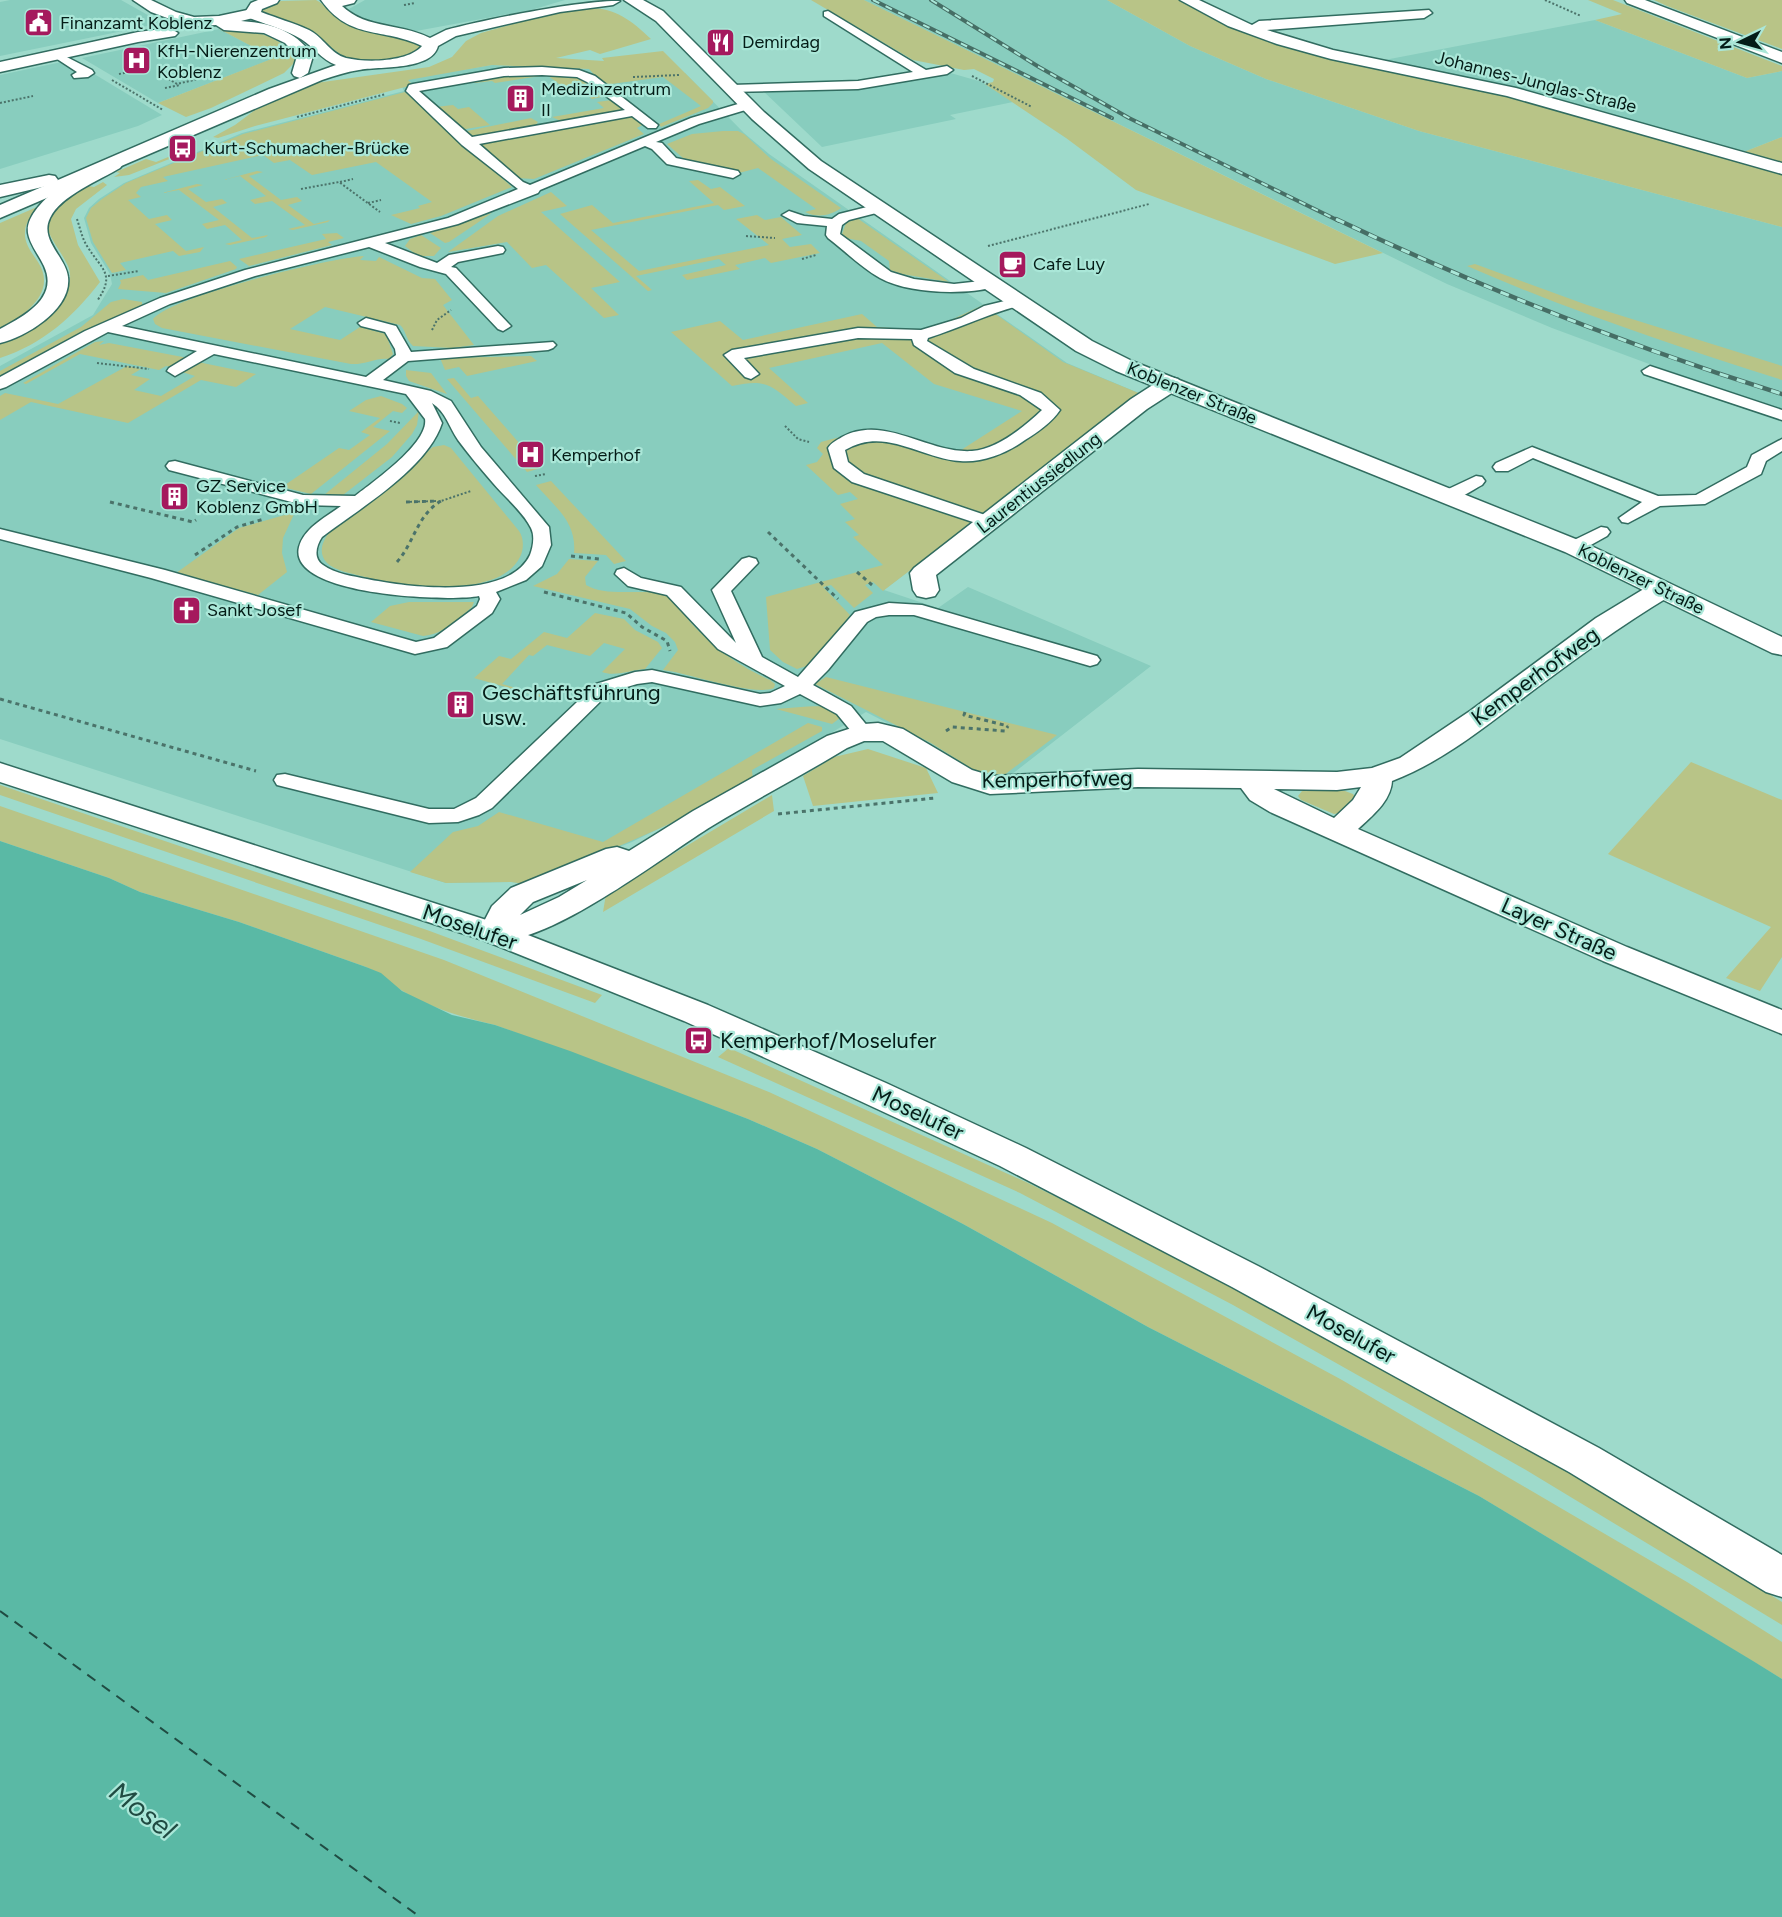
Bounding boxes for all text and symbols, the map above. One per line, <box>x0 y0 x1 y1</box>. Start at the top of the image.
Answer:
public building icon: Finanzamt Koblenz <box>23 7 55 39</box>
place label: Finanzamt Koblenz <box>60 12 212 34</box>
north arrow <box>1710 12 1770 72</box>
restaurant icon: Demirdag <box>705 26 737 58</box>
place label: Demirdag <box>742 31 820 53</box>
text: N <box>1716 36 1736 50</box>
place label: KfH-Nierenzentrum Koblenz <box>157 40 317 83</box>
hospital icon: KfH-Nierenzentrum Koblenz <box>120 45 152 77</box>
street label: Johannes-Junglas-Straße <box>1433 46 1639 118</box>
place label: Medizinzentrum II <box>541 78 671 121</box>
building icon: Medizinzentrum II <box>504 83 536 115</box>
bus stop icon: Kurt-Schumacher-Brücke <box>167 132 199 164</box>
place label: Kurt-Schumacher-Brücke <box>204 137 409 159</box>
cafe icon: Cafe Luy <box>996 248 1028 280</box>
place label: Cafe Luy <box>1033 253 1105 275</box>
street label: Koblenzer Straße <box>1124 357 1260 429</box>
street label: Laurentiussiedlung <box>973 428 1105 538</box>
hospital icon: Kemperhof <box>514 439 546 471</box>
place label: Kemperhof <box>551 444 641 466</box>
place label: GZ Service Koblenz GmbH <box>196 475 318 518</box>
building icon: GZ Service Koblenz GmbH <box>159 480 191 512</box>
street label: Koblenzer Straße <box>1574 539 1708 619</box>
church icon: Sankt Josef <box>170 594 202 626</box>
place label: Sankt Josef <box>207 599 302 621</box>
street label: Kemperhofweg <box>1466 621 1604 731</box>
place label: Geschäftsführung usw. <box>482 679 661 731</box>
building icon: Geschäftsführung usw. <box>445 689 477 721</box>
street label: Kemperhofweg <box>981 764 1133 794</box>
street label: Layer Straße <box>1497 892 1621 966</box>
street label: Moselufer <box>419 898 521 956</box>
bus stop icon: Kemperhof/Moselufer <box>683 1024 715 1056</box>
place label: Kemperhof/Moselufer <box>720 1027 937 1054</box>
street label: Moselufer <box>868 1080 969 1146</box>
street label: Moselufer <box>1301 1298 1401 1370</box>
water label: Mosel <box>103 1774 184 1847</box>

